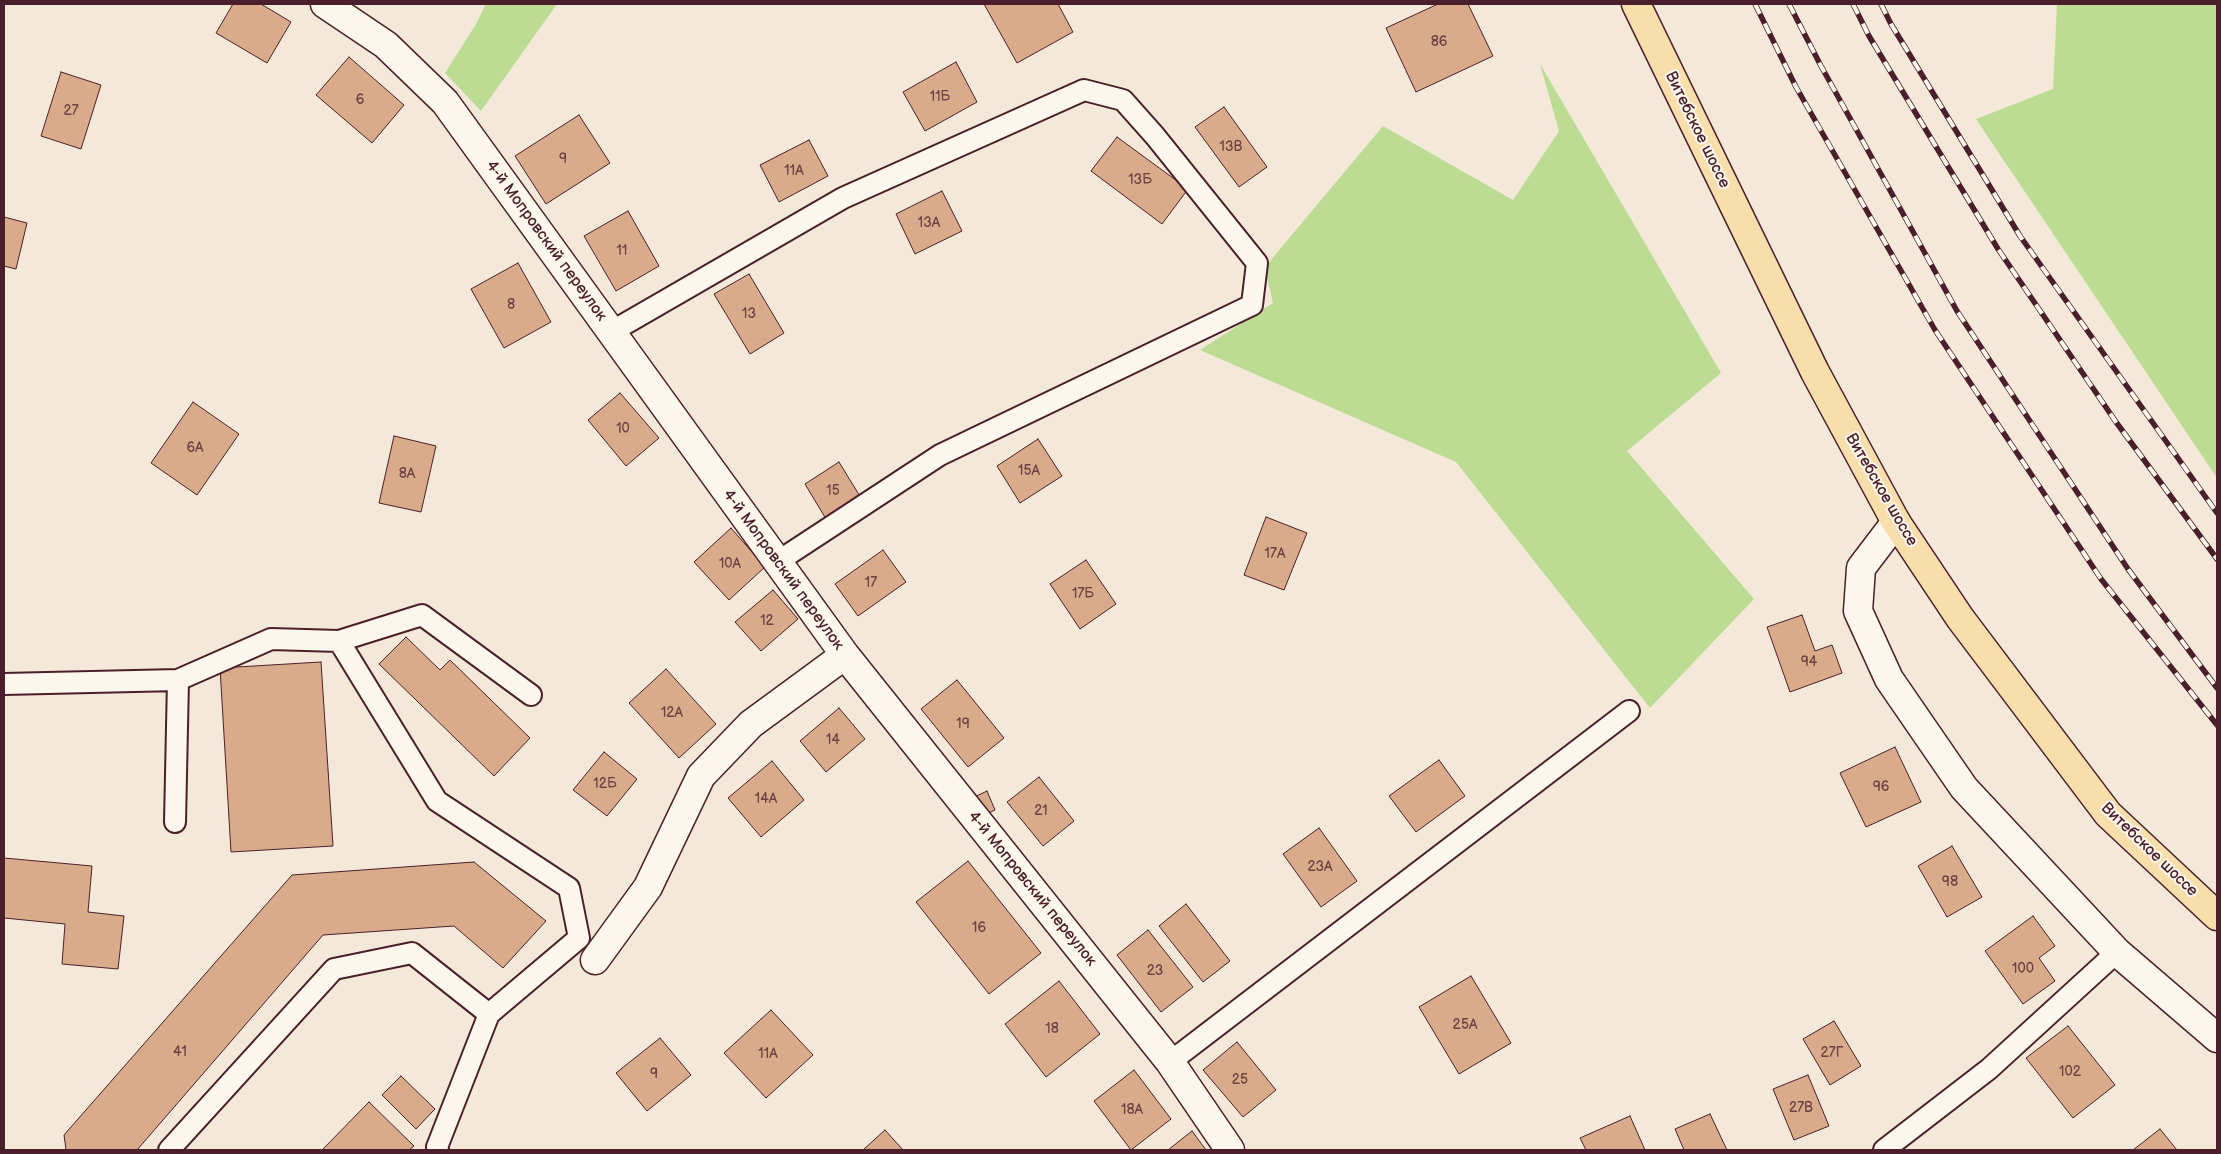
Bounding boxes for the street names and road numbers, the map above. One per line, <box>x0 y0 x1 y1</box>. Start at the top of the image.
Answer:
street label: Витебское шоссе <box>1660 69 1734 191</box>
street label: 4-й Мопровский переулок <box>481 157 611 325</box>
street label: Витебское шоссе <box>1841 430 1921 550</box>
street label: 4-й Мопровский переулок <box>718 486 848 654</box>
street label: Витебское шоссе <box>2097 799 2201 901</box>
street label: 4-й Мопровский переулок <box>963 808 1101 970</box>

